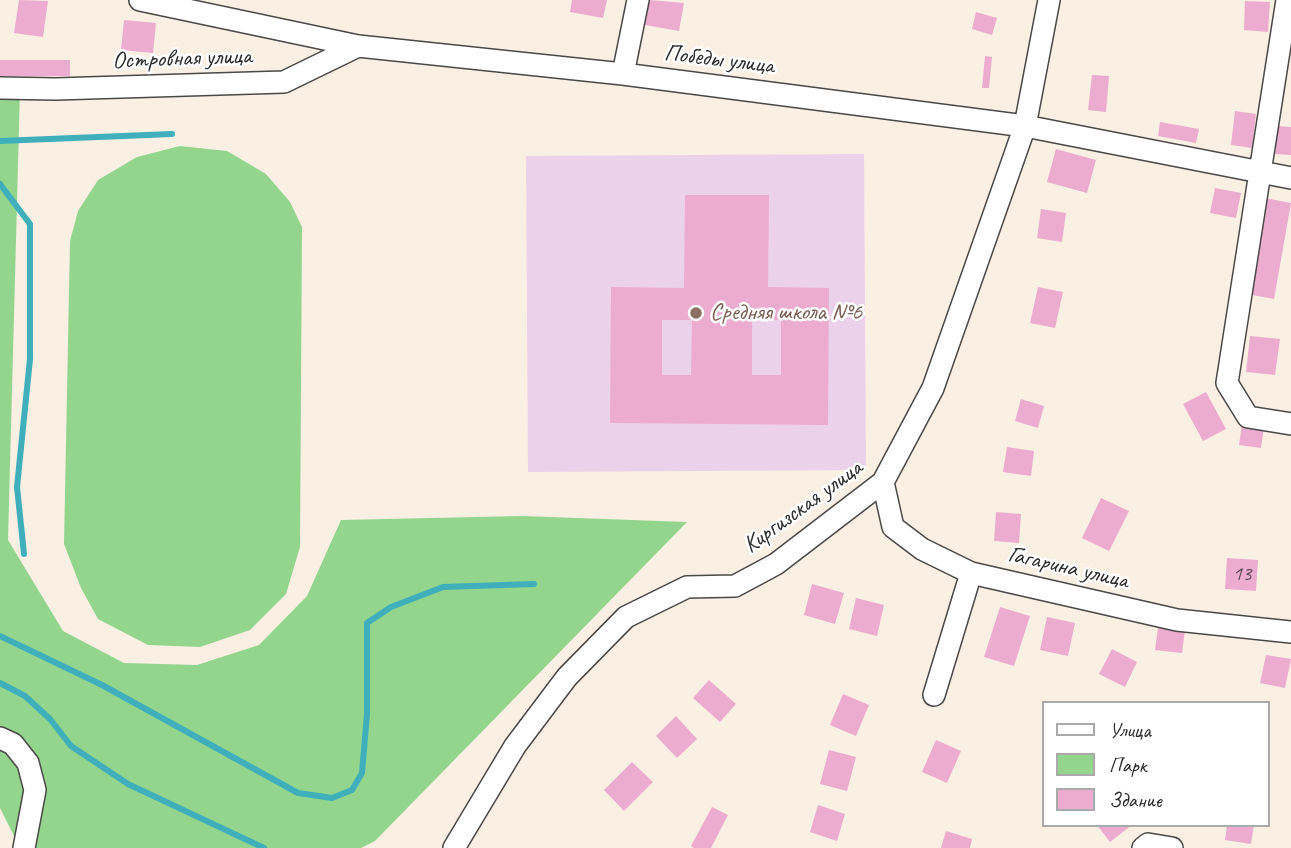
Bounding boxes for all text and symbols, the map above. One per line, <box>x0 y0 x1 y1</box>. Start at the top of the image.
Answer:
street label: Победы улица <box>662 39 776 81</box>
street label: Островная улица <box>112 42 252 76</box>
place label: Средняя школа №6 <box>710 299 862 327</box>
marker: Средняя школа №6 <box>688 305 704 321</box>
street label: Киргизская улица <box>738 454 868 560</box>
street label: Гагарина улица <box>1005 540 1131 596</box>
house number: 13 <box>1233 561 1251 587</box>
legend <box>1042 701 1270 827</box>
text: Улица <box>1109 717 1151 743</box>
text: Парк <box>1109 752 1146 778</box>
text: Здание <box>1109 787 1162 813</box>

